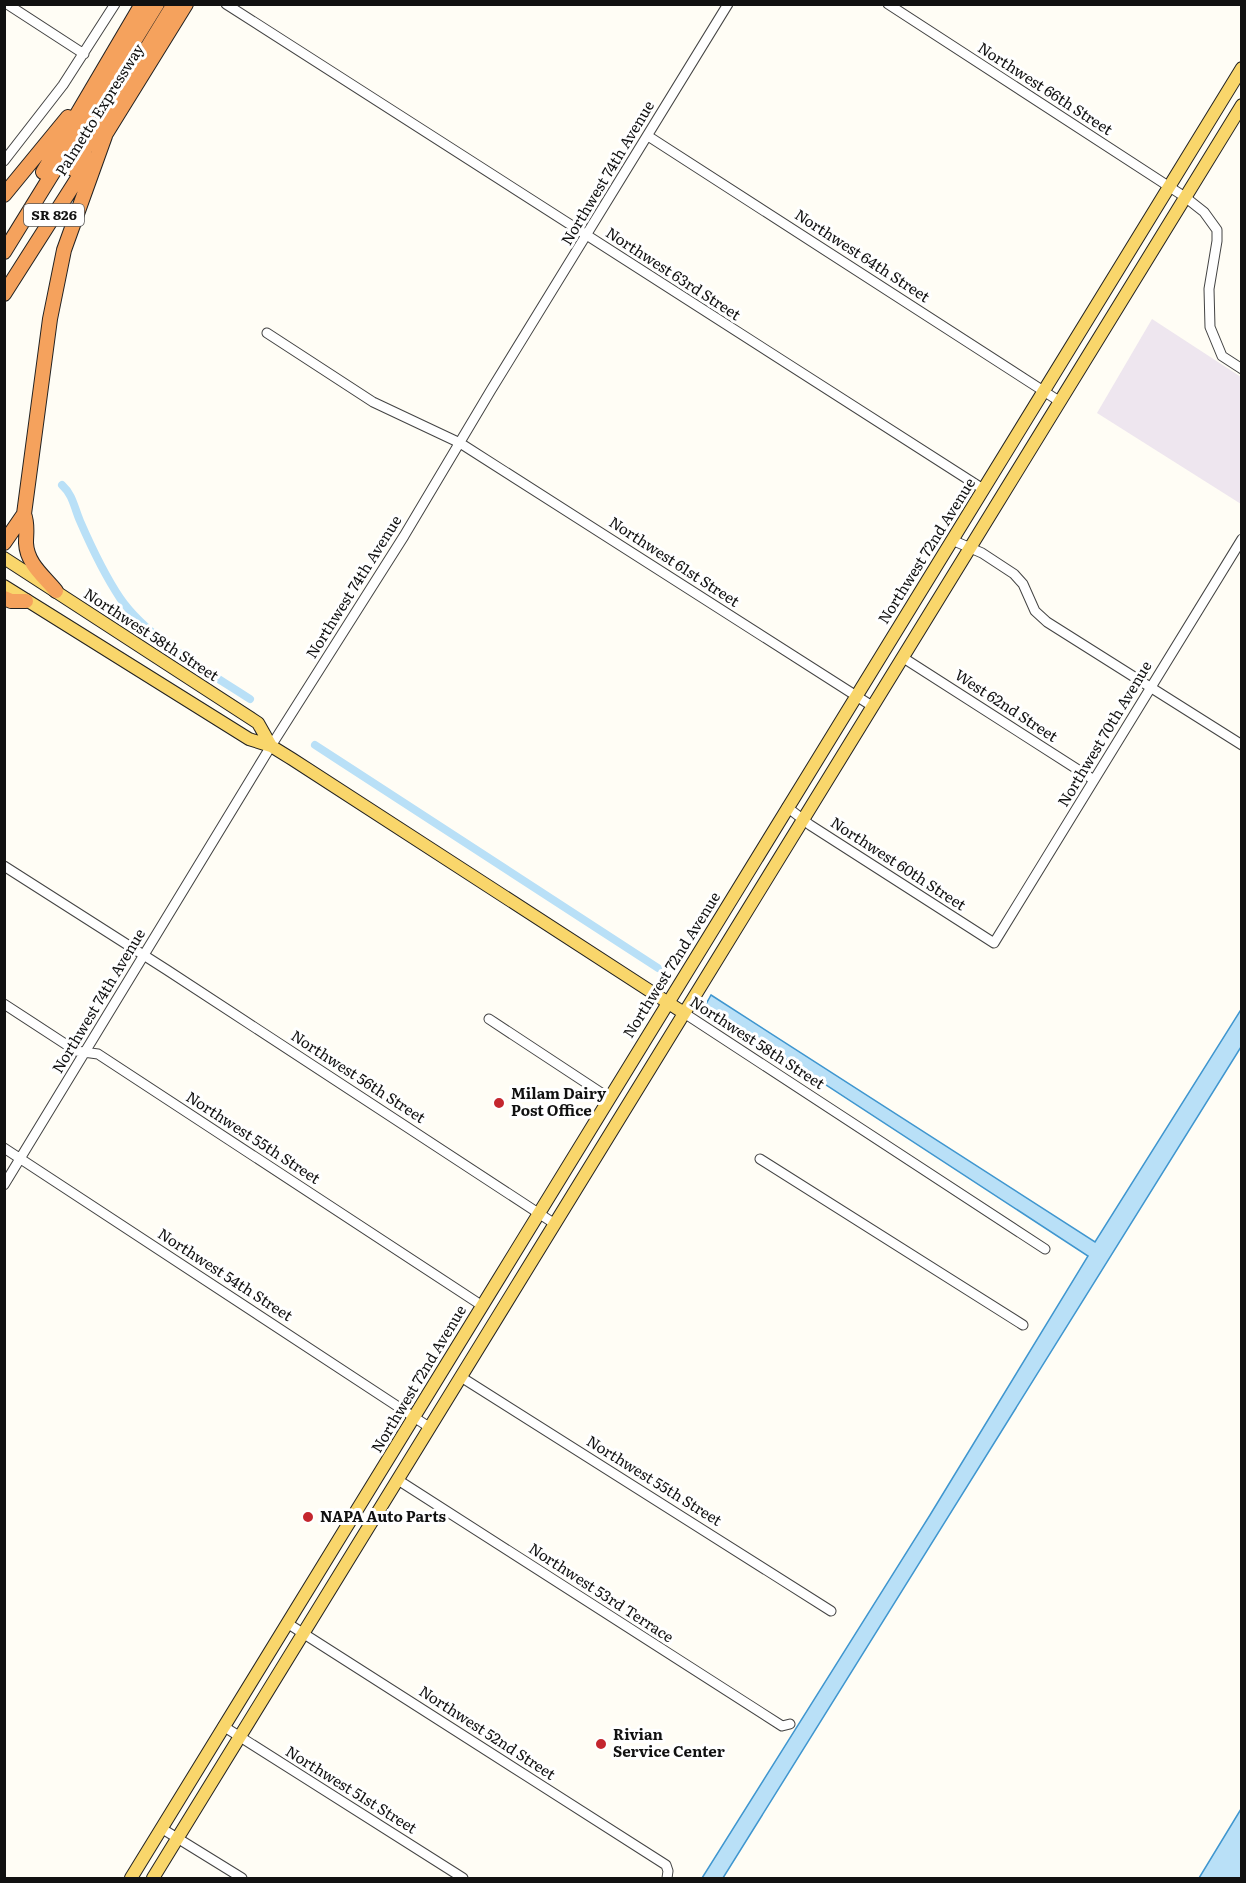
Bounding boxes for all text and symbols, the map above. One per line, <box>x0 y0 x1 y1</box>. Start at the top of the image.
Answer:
street label: Northwest 66th Street <box>974 35 1118 140</box>
street label: Palmetto Expressway <box>49 38 149 180</box>
street label: Northwest 74th Avenue <box>554 95 659 249</box>
street label: Northwest 64th Street <box>791 202 935 307</box>
road number: SR 826 <box>24 204 84 226</box>
street label: Northwest 63rd Street <box>602 220 746 325</box>
street label: Northwest 72nd Avenue <box>871 472 980 628</box>
street label: Northwest 74th Avenue <box>299 510 406 662</box>
street label: Northwest 61st Street <box>605 510 745 612</box>
street label: Northwest 58th Street <box>80 581 224 686</box>
street label: Northwest 70th Avenue <box>1051 656 1157 811</box>
street label: West 62nd Street <box>951 663 1063 747</box>
street label: Northwest 60th Street <box>827 810 971 915</box>
street label: Northwest 72nd Avenue <box>616 886 725 1042</box>
street label: Northwest 74th Avenue <box>45 923 150 1077</box>
street label: Northwest 58th Street <box>686 989 830 1094</box>
street label: Northwest 56th Street <box>287 1023 431 1128</box>
place label: Milam Dairy Post Office <box>511 1081 607 1121</box>
street label: Northwest 55th Street <box>182 1085 326 1189</box>
marker: Milam Dairy Post Office <box>492 1096 506 1110</box>
street label: Northwest 54th Street <box>154 1221 298 1326</box>
street label: Northwest 72nd Avenue <box>364 1300 471 1456</box>
street label: Northwest 55th Street <box>583 1429 727 1531</box>
place label: NAPA Auto Parts <box>320 1504 447 1527</box>
marker: NAPA Auto Parts <box>301 1510 315 1524</box>
street label: Northwest 53rd Terrace <box>525 1536 679 1647</box>
street label: Northwest 52nd Street <box>415 1679 561 1785</box>
place label: Rivian Service Center <box>613 1722 725 1762</box>
marker: Rivian Service Center <box>594 1737 608 1751</box>
street label: Northwest 51st Street <box>282 1739 422 1839</box>

